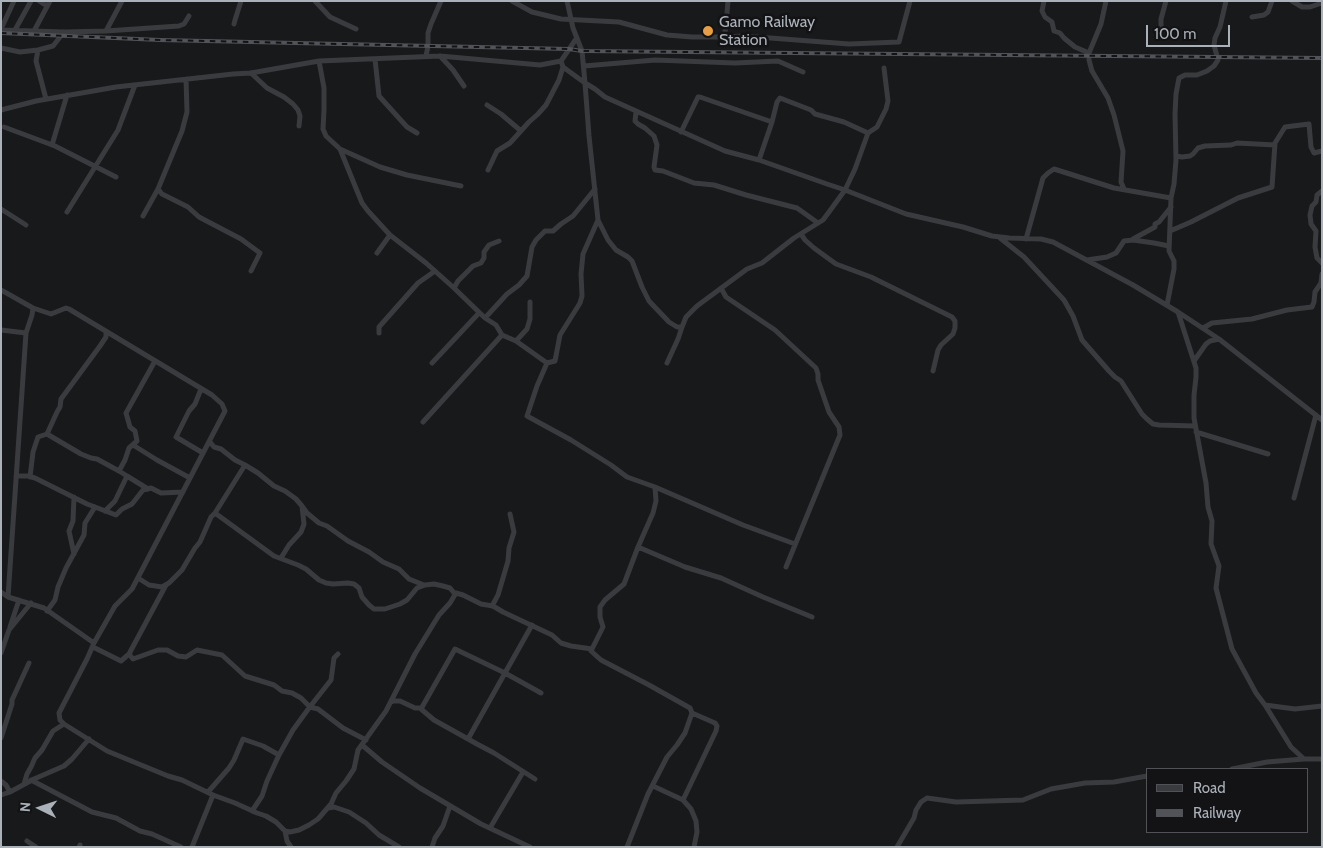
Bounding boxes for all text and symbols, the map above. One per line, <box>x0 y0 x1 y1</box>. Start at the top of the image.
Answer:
place label: Gamo Railway Station <box>719 12 815 50</box>
scale bar <box>1148 15 1232 47</box>
marker: Gamo Railway Station <box>701 24 715 38</box>
text: 100 m <box>1154 25 1196 43</box>
legend <box>1146 768 1308 833</box>
text: Road <box>1193 779 1226 797</box>
north arrow <box>15 783 65 833</box>
text: N <box>16 801 34 813</box>
text: Railway <box>1193 804 1241 822</box>

